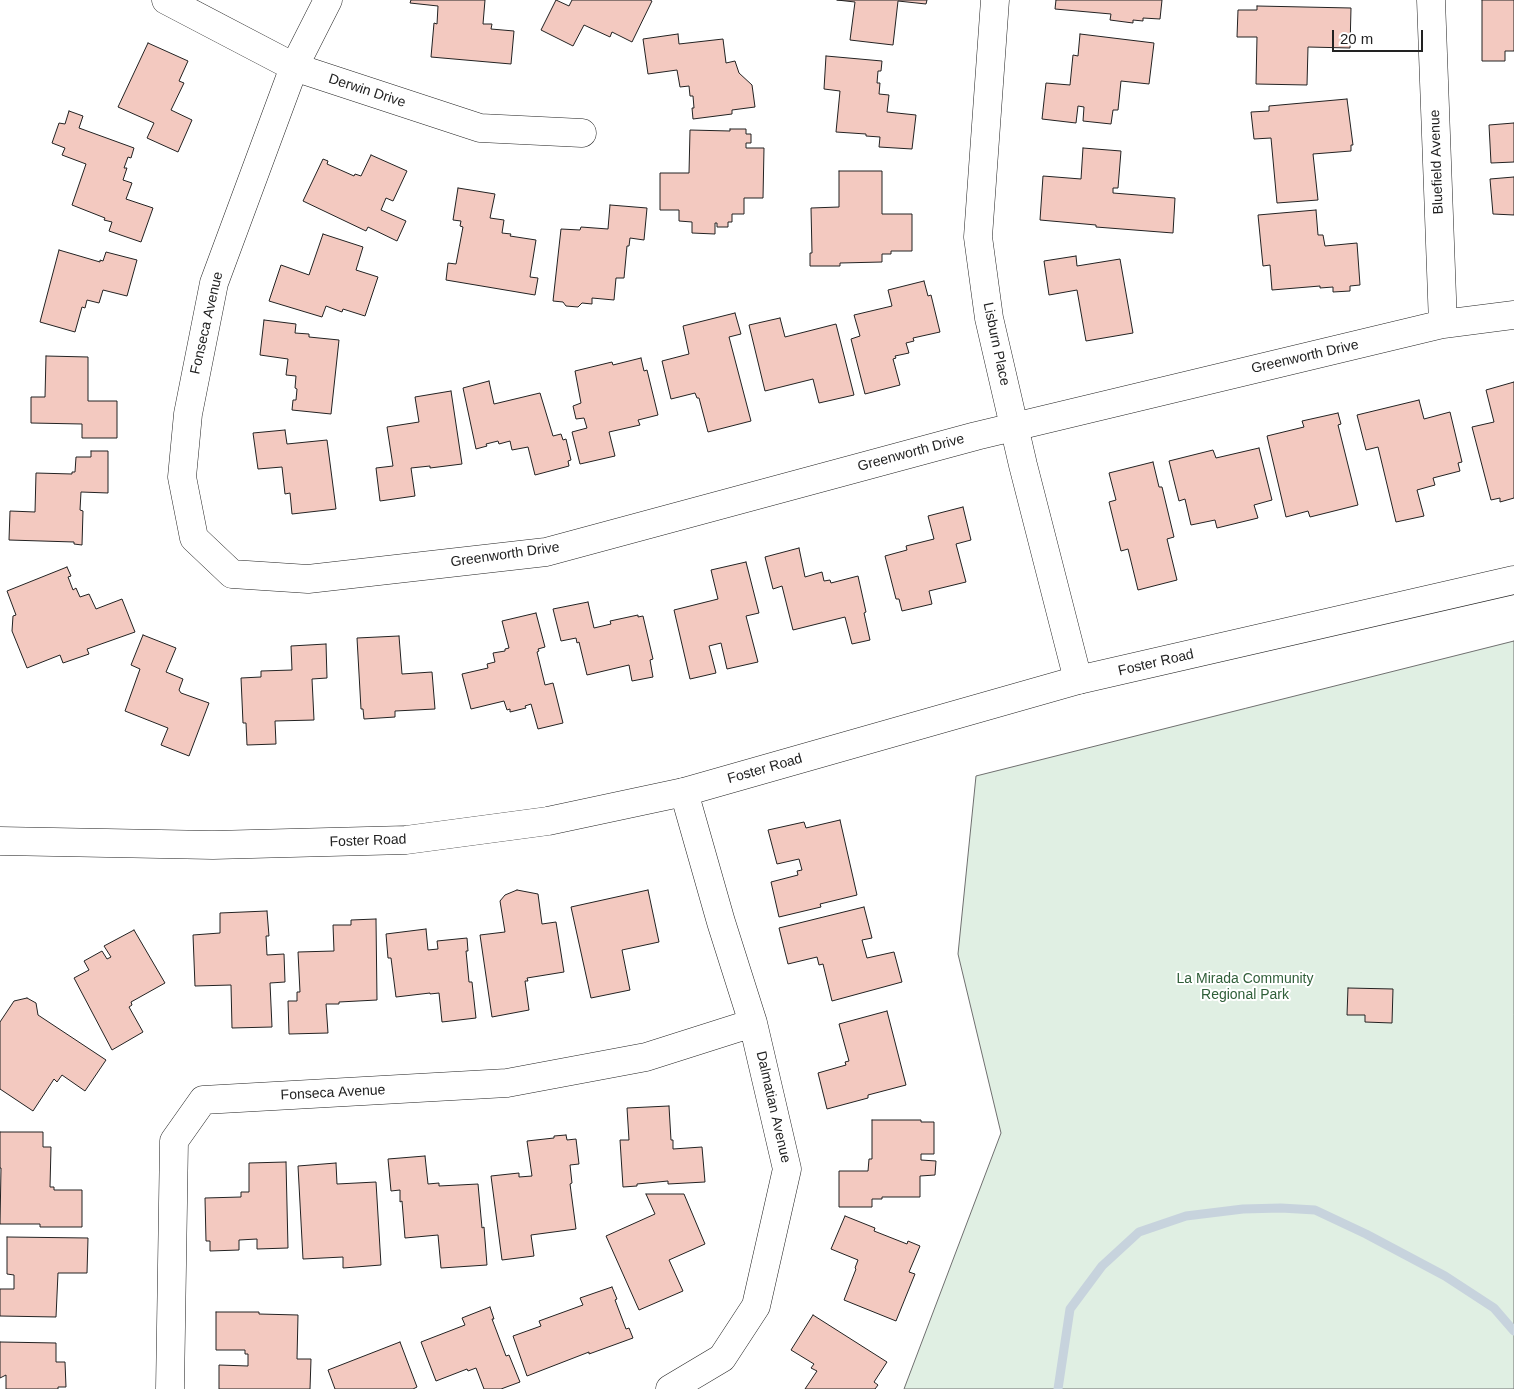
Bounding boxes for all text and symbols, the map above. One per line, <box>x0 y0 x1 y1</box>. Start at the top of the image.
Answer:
scale bar <box>1334 20 1425 52</box>
text: 20 m <box>1340 30 1373 47</box>
street label: Derwin Drive <box>326 71 408 111</box>
street label: Bluefield Avenue <box>1427 109 1447 215</box>
street label: Fonseca Avenue <box>187 270 227 376</box>
street label: Lisburn Place <box>979 301 1013 387</box>
street label: Greenworth Drive <box>1250 336 1360 378</box>
street label: Greenworth Drive <box>856 431 966 475</box>
street label: Greenworth Drive <box>450 539 560 571</box>
street label: Foster Road <box>1117 646 1195 680</box>
street label: Foster Road <box>726 750 804 788</box>
street label: Foster Road <box>329 831 407 851</box>
park label: La Mirada Community Regional Park <box>1177 971 1313 1004</box>
street label: Dalmatian Avenue <box>752 1049 794 1165</box>
street label: Fonseca Avenue <box>280 1082 386 1104</box>

